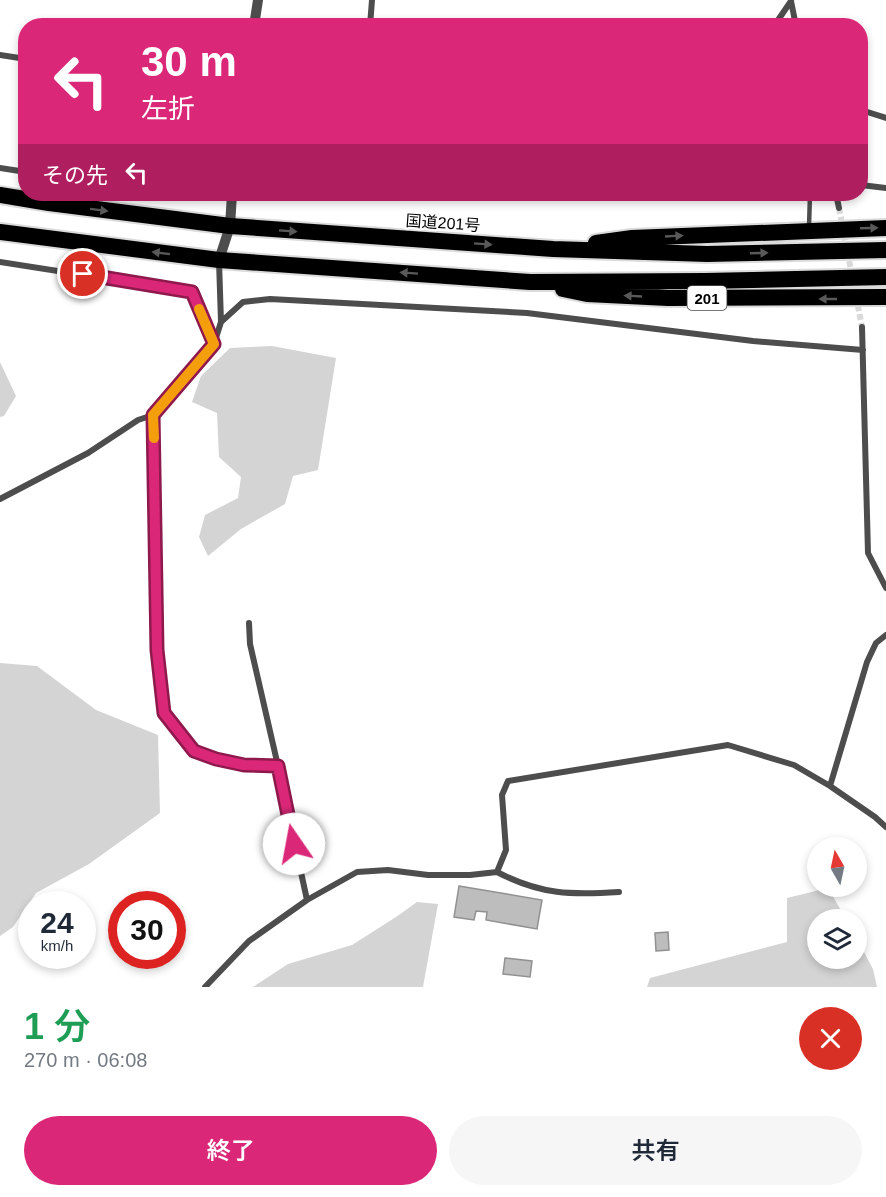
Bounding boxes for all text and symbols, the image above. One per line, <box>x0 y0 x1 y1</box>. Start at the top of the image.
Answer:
text: 30 m <box>141 38 237 85</box>
icon: left <box>42 42 120 120</box>
text: 左折 <box>141 94 195 124</box>
icon: left <box>120 156 153 189</box>
text: その先 <box>42 163 108 188</box>
one-way arrow <box>90 205 109 215</box>
street label: 国道201号 <box>405 212 481 234</box>
one-way arrow <box>859 224 878 233</box>
one-way arrow <box>279 226 298 235</box>
one-way arrow <box>664 231 683 240</box>
one-way arrow <box>473 239 492 249</box>
pin <box>57 248 108 299</box>
one-way arrow <box>152 248 171 258</box>
one-way arrow <box>749 248 768 258</box>
icon: arrive <box>66 257 99 290</box>
one-way arrow <box>399 269 418 278</box>
road number: 201 <box>688 286 726 310</box>
one-way arrow <box>623 291 642 301</box>
one-way arrow <box>818 294 837 304</box>
position arrow <box>262 812 326 876</box>
north arrow <box>807 837 867 897</box>
map controls <box>807 837 867 969</box>
speed limit sign: 30 <box>108 891 186 969</box>
text: 24 <box>40 906 74 939</box>
button: layers <box>807 909 867 969</box>
text: km/h <box>41 937 73 954</box>
text: 1 分 <box>24 1006 90 1047</box>
button: close <box>799 1007 862 1070</box>
text: 270 m · 06:08 <box>24 1049 147 1071</box>
button: 終了 <box>24 1116 437 1185</box>
button: 共有 <box>449 1116 862 1185</box>

